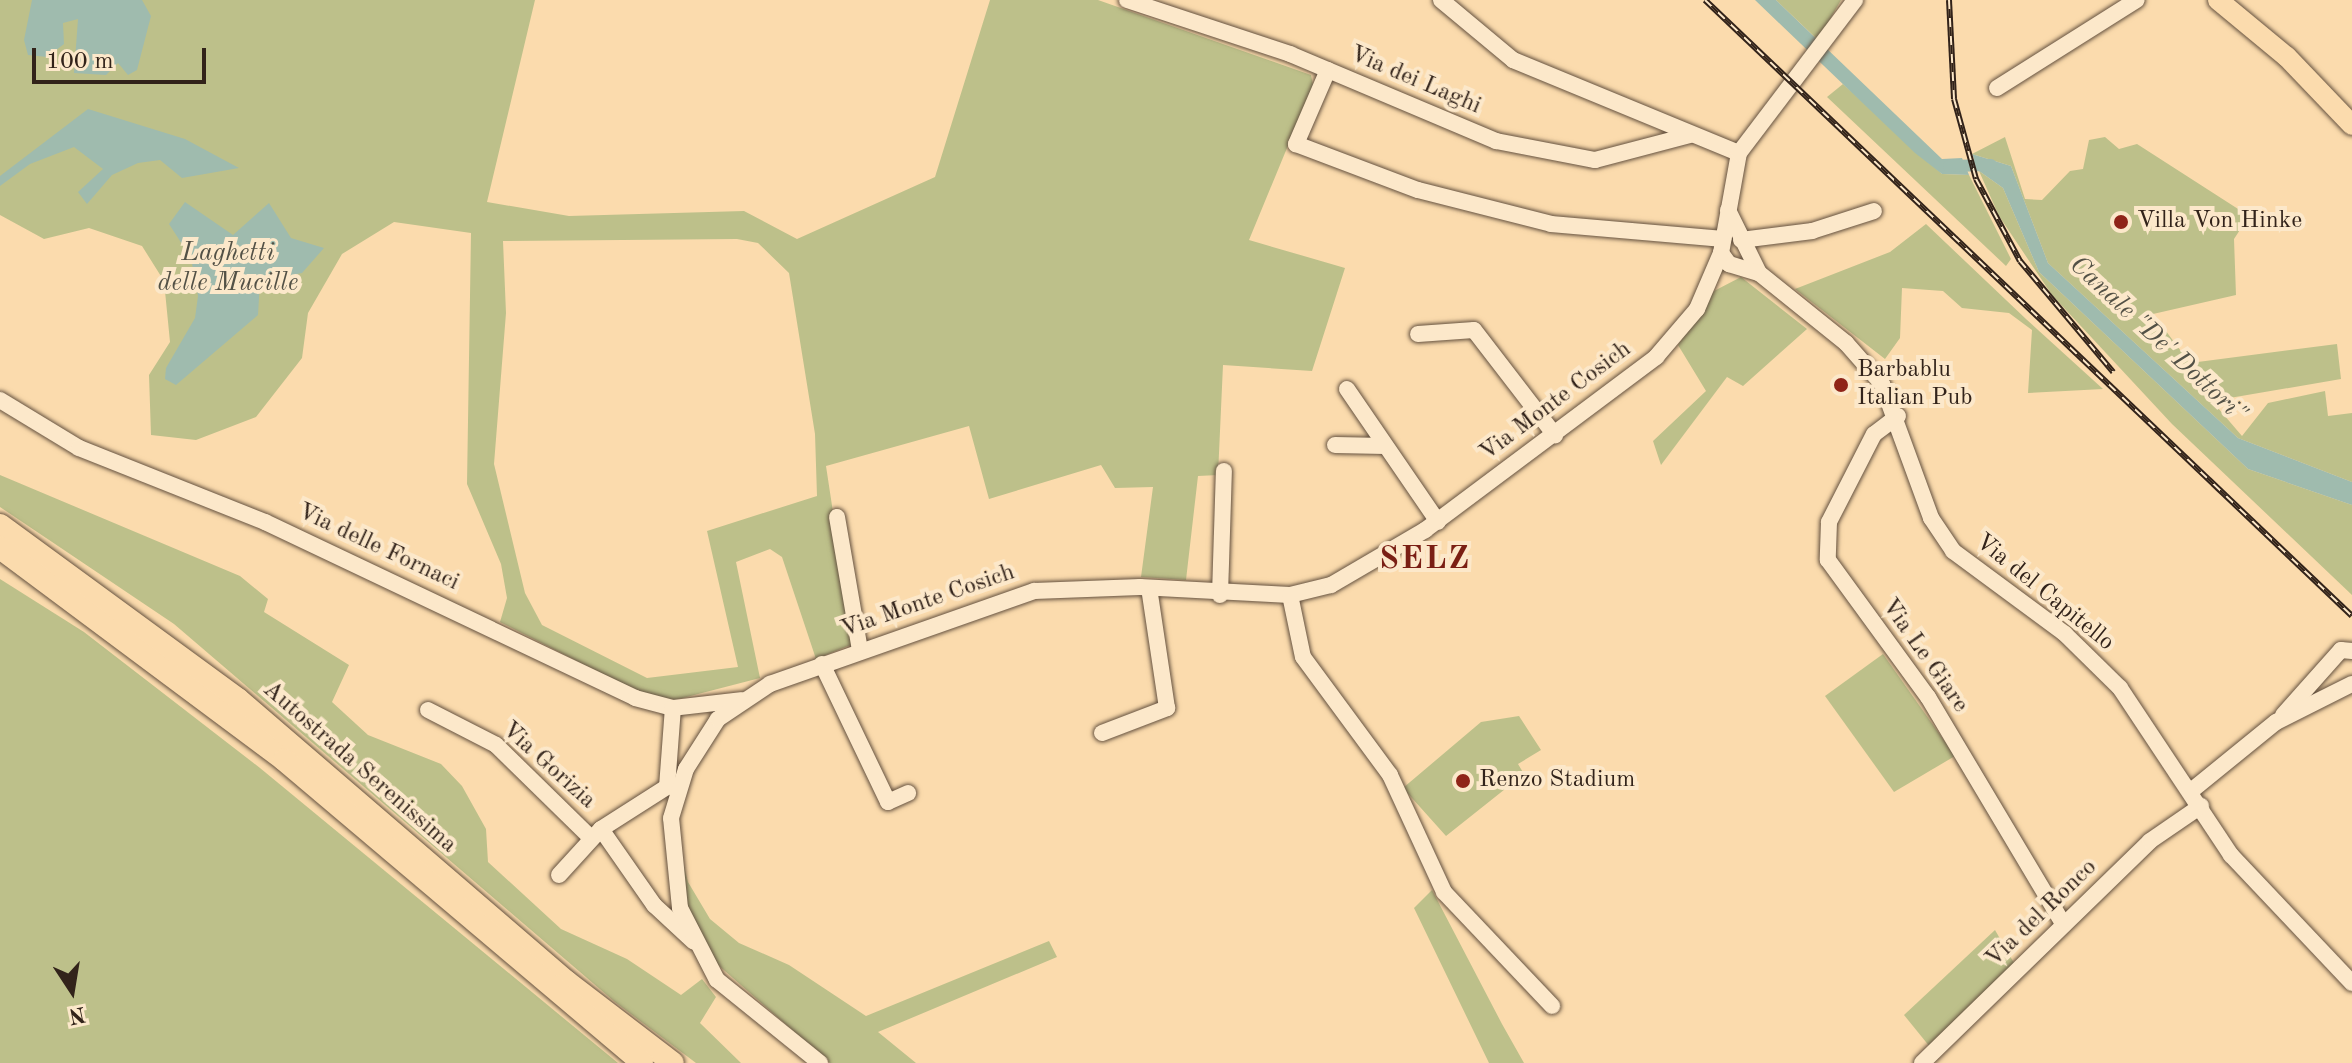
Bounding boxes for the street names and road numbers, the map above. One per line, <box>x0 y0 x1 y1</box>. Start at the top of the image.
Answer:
street label: Via dei Laghi <box>1345 40 1485 122</box>
street label: Via Monte Cosich <box>1475 336 1637 468</box>
street label: Via delle Fornaci <box>293 498 463 598</box>
street label: Via del Capitello <box>1969 528 2119 658</box>
street label: Via Monte Cosich <box>837 559 1019 645</box>
street label: Via Le Giare <box>1874 593 1974 719</box>
street label: Autostrada Serenissima <box>256 676 462 860</box>
street label: Via Gorizia <box>495 716 601 816</box>
street label: Via del Ronco <box>1980 854 2104 974</box>

